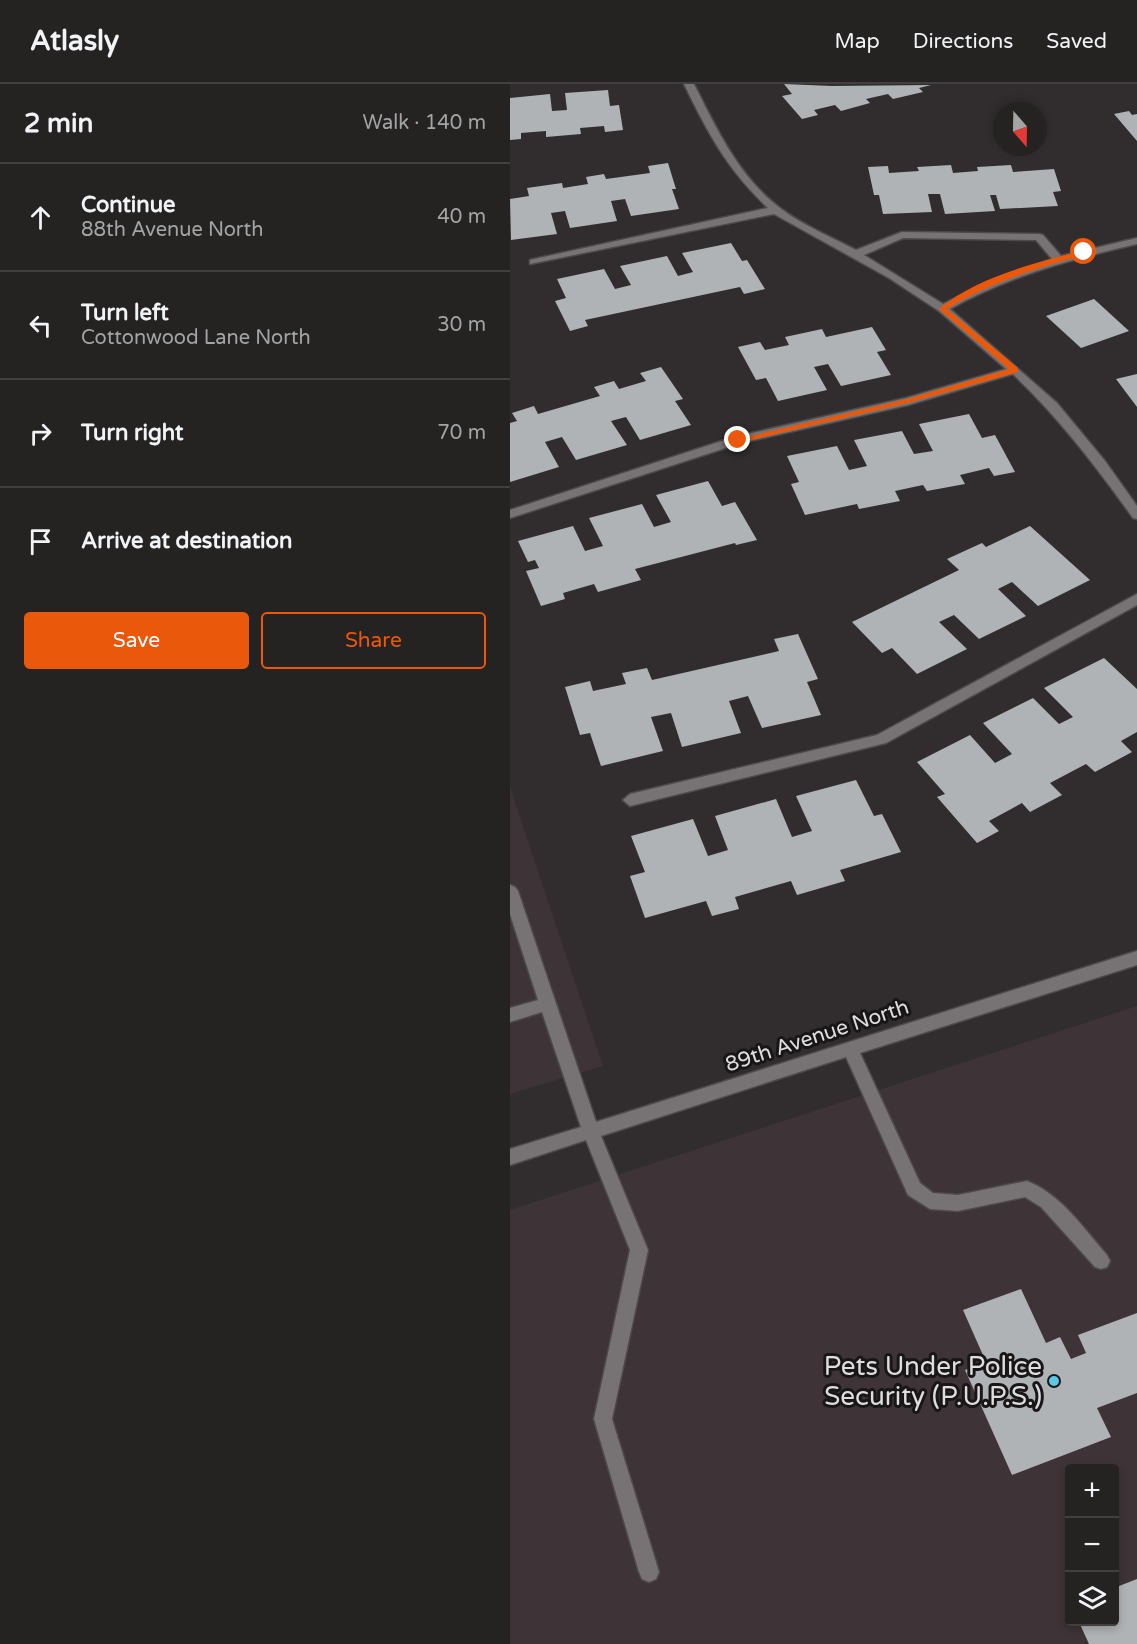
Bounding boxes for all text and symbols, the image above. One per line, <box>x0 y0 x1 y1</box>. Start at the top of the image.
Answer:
text: Atlasly <box>30 24 119 58</box>
text: Map <box>834 29 880 54</box>
text: Directions <box>913 29 1013 54</box>
text: Saved <box>1046 29 1107 54</box>
north arrow <box>993 102 1047 156</box>
text: 2 min <box>24 108 93 139</box>
text: Walk · 140 m <box>363 111 486 135</box>
text: Continue <box>81 192 176 218</box>
icon: ahead <box>24 201 57 234</box>
text: 40 m <box>437 205 486 229</box>
text: 88th Avenue North <box>81 218 263 242</box>
route start <box>1070 238 1096 264</box>
text: Turn left <box>81 300 169 326</box>
icon: left <box>24 309 57 342</box>
text: 30 m <box>437 313 486 337</box>
text: Cottonwood Lane North <box>81 326 311 350</box>
icon: right <box>24 417 57 450</box>
text: Turn right <box>81 420 183 446</box>
text: 70 m <box>437 421 486 445</box>
route end <box>724 426 750 452</box>
icon: arrive <box>24 525 57 558</box>
text: Arrive at destination <box>81 528 292 554</box>
button: Save <box>24 612 249 669</box>
button: Share <box>261 612 486 669</box>
street label: 89th Avenue North <box>722 995 912 1077</box>
place label: Pets Under Police Security (P.U.P.S.) <box>824 1351 1042 1412</box>
marker: Pets Under Police Security (P.U.P.S.) <box>1047 1374 1061 1388</box>
map controls <box>1065 1464 1119 1626</box>
button: + <box>1065 1464 1119 1518</box>
button: − <box>1065 1518 1119 1572</box>
button: layers <box>1065 1572 1119 1626</box>

